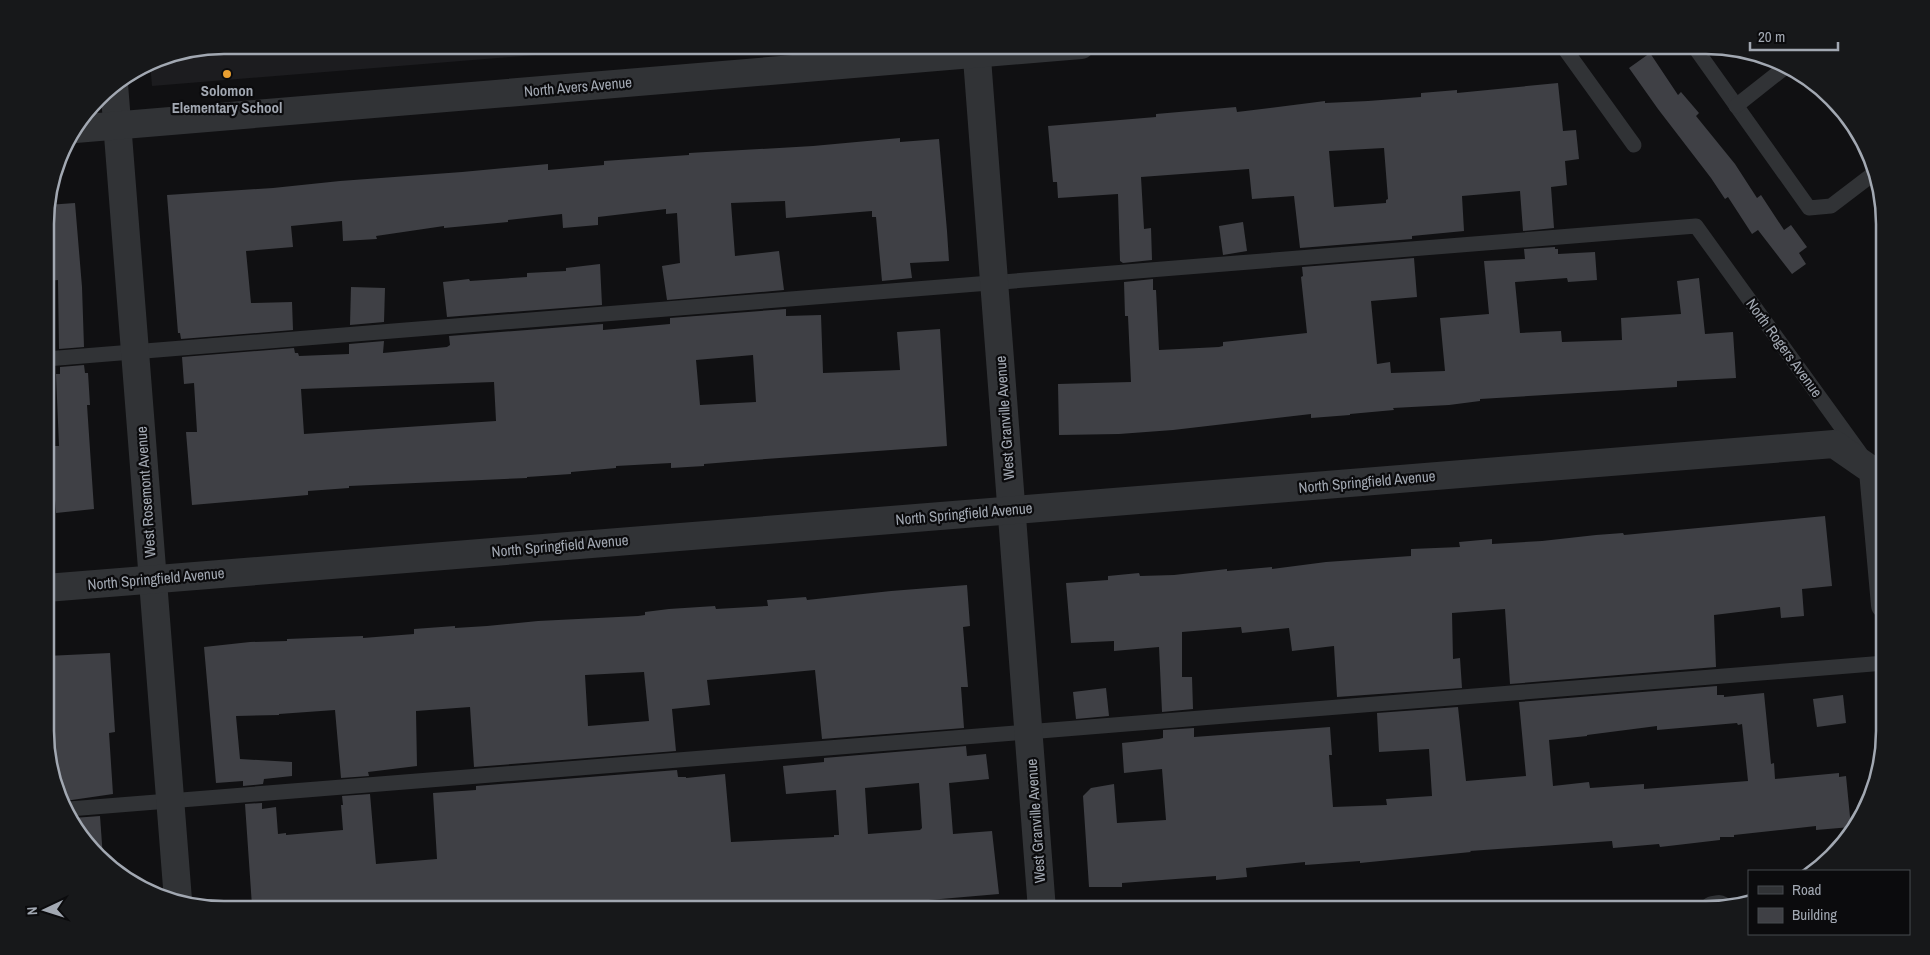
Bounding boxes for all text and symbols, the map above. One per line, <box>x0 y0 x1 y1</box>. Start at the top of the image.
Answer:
scale bar <box>1750 20 1838 52</box>
text: 20 m <box>1758 26 1785 47</box>
marker: Solomon Elementary School <box>221 68 233 80</box>
street label: North Avers Avenue <box>523 71 633 102</box>
place label: Solomon Elementary School <box>172 80 282 118</box>
street label: North Rogers Avenue <box>1741 294 1827 401</box>
street label: West Granville Avenue <box>990 355 1019 481</box>
street label: West Rosemont Avenue <box>130 426 161 558</box>
street label: North Springfield Avenue <box>1298 465 1436 498</box>
street label: North Springfield Avenue <box>895 497 1033 530</box>
street label: North Springfield Avenue <box>491 529 629 562</box>
street label: North Springfield Avenue <box>87 562 225 595</box>
street label: West Granville Avenue <box>1021 758 1050 884</box>
legend <box>1748 870 1910 935</box>
text: Road <box>1792 879 1821 900</box>
north arrow <box>20 885 70 935</box>
text: Building <box>1792 904 1837 925</box>
text: N <box>23 906 41 916</box>

